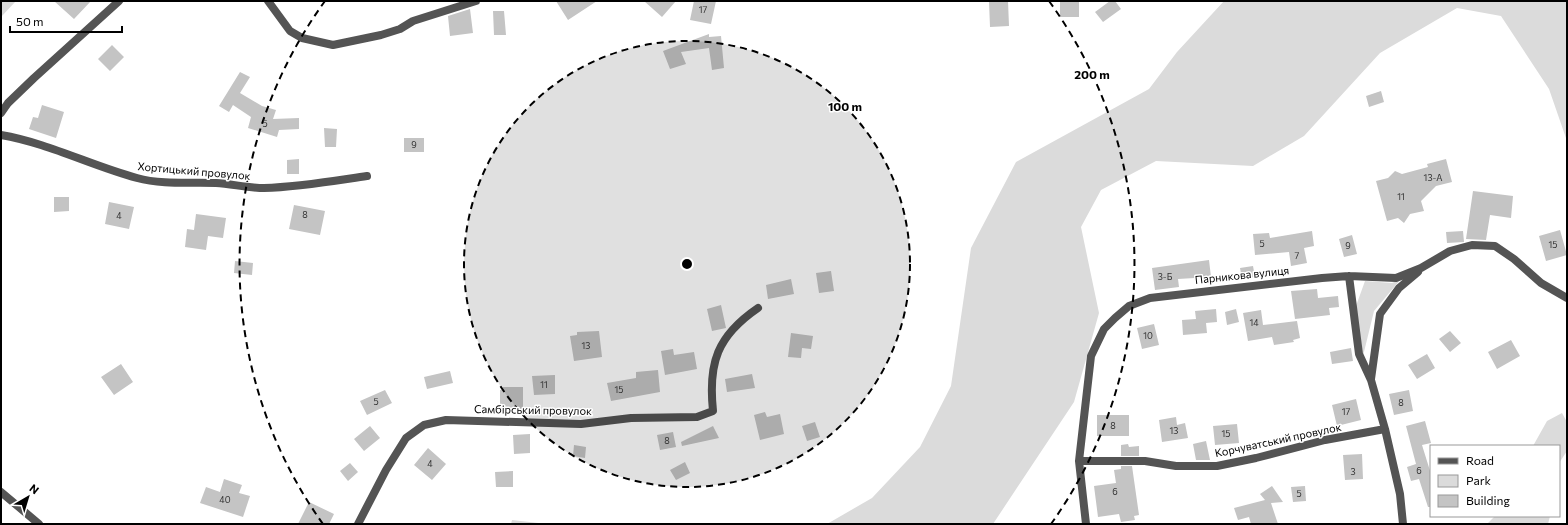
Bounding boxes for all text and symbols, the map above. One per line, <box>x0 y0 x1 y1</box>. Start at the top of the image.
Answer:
house number: 17 <box>699 4 708 15</box>
scale bar <box>10 8 122 34</box>
text: 50 m <box>16 14 44 28</box>
text: 200 m <box>1074 67 1110 81</box>
text: 100 m <box>828 99 862 113</box>
house number: 5 <box>262 118 268 129</box>
house number: 9 <box>411 139 417 150</box>
street label: Хортицький провулок <box>137 159 251 182</box>
house number: 13-А <box>1424 172 1442 183</box>
house number: 11 <box>1397 191 1405 202</box>
house number: 8 <box>302 209 308 220</box>
house number: 4 <box>116 210 122 221</box>
house number: 5 <box>1259 238 1265 249</box>
house number: 15 <box>1548 239 1558 250</box>
house number: 9 <box>1345 240 1351 251</box>
house number: 7 <box>1295 250 1300 261</box>
centre of rings <box>680 257 694 271</box>
street label: Парникова вулиця <box>1194 263 1290 286</box>
house number: 3-Б <box>1158 271 1173 282</box>
house number: 14 <box>1249 317 1259 328</box>
house number: 10 <box>1143 330 1153 341</box>
house number: 13 <box>582 340 590 351</box>
house number: 11 <box>540 379 548 390</box>
house number: 15 <box>614 384 624 395</box>
house number: 5 <box>373 396 379 407</box>
house number: 8 <box>1398 397 1404 408</box>
street label: Самбірський провулок <box>474 402 592 417</box>
house number: 17 <box>1342 406 1351 417</box>
house number: 8 <box>1110 420 1116 431</box>
street label: Корчуватський провулок <box>1213 420 1342 459</box>
house number: 13 <box>1170 425 1178 436</box>
house number: 15 <box>1221 428 1231 439</box>
house number: 8 <box>664 435 670 446</box>
legend <box>1430 445 1560 517</box>
text: Road <box>1466 453 1494 467</box>
house number: 4 <box>427 458 433 469</box>
house number: 6 <box>1416 465 1422 476</box>
house number: 3 <box>1350 466 1356 477</box>
text: Park <box>1466 473 1492 487</box>
north arrow <box>8 477 48 517</box>
text: N <box>27 481 42 496</box>
house number: 6 <box>1112 486 1118 497</box>
house number: 5 <box>1296 488 1302 499</box>
text: Building <box>1466 493 1510 507</box>
house number: 40 <box>219 494 231 505</box>

